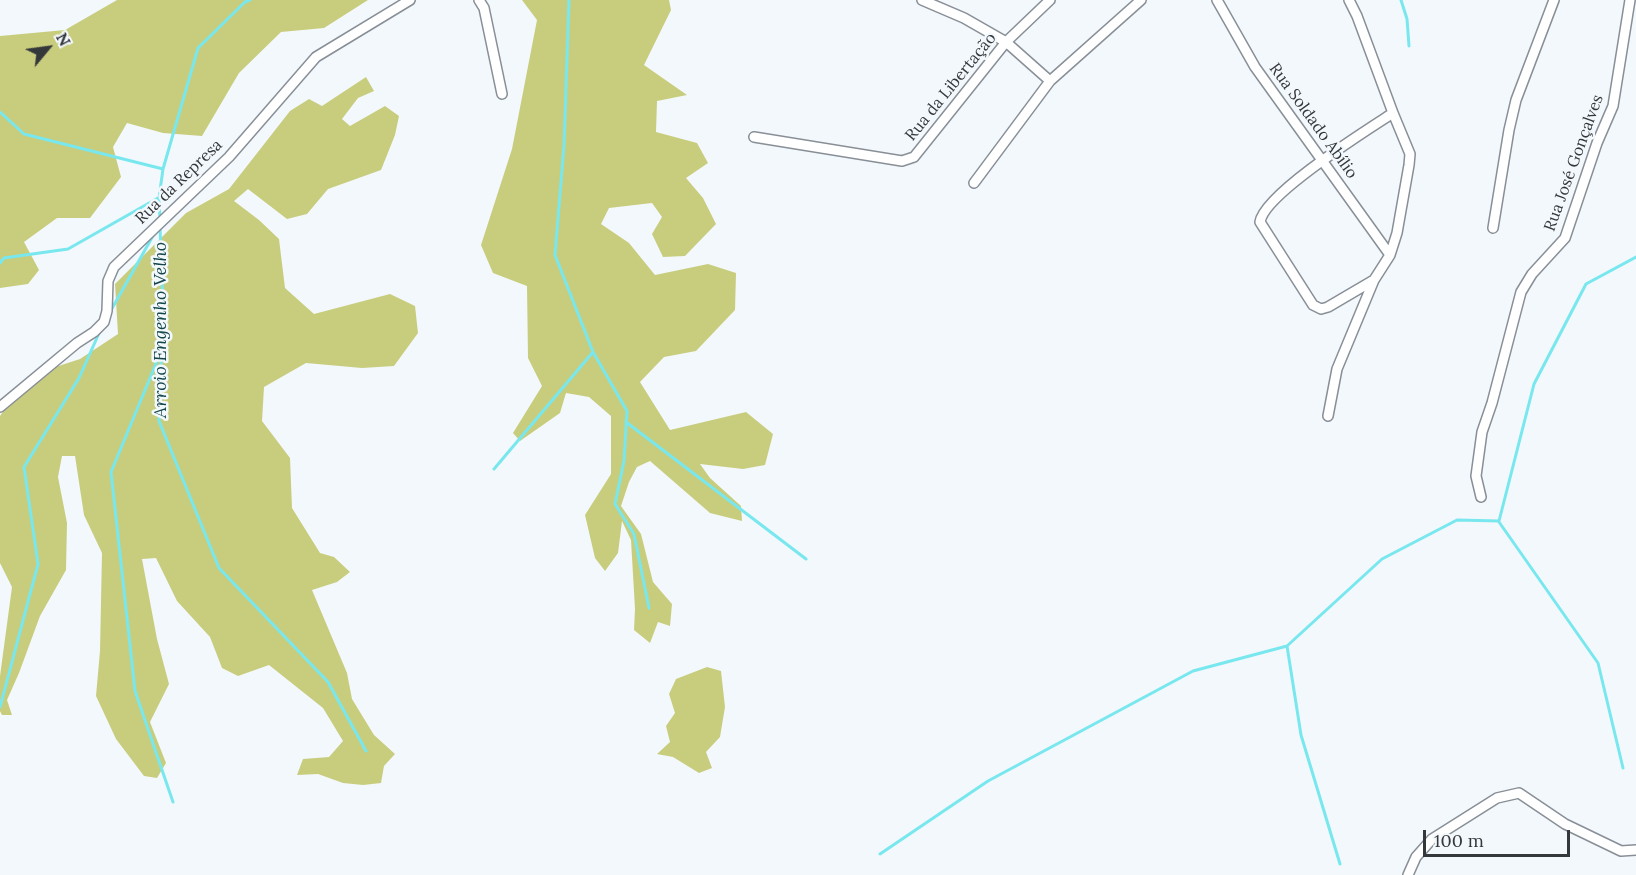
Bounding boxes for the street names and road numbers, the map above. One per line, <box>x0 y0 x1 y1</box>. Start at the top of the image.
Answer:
street label: Rua da Libertação <box>902 29 1000 145</box>
street label: Rua Soldado Abílio <box>1265 60 1361 182</box>
street label: Rua José Gonçalves <box>1540 92 1608 234</box>
street label: Rua da Represa <box>132 136 226 228</box>

